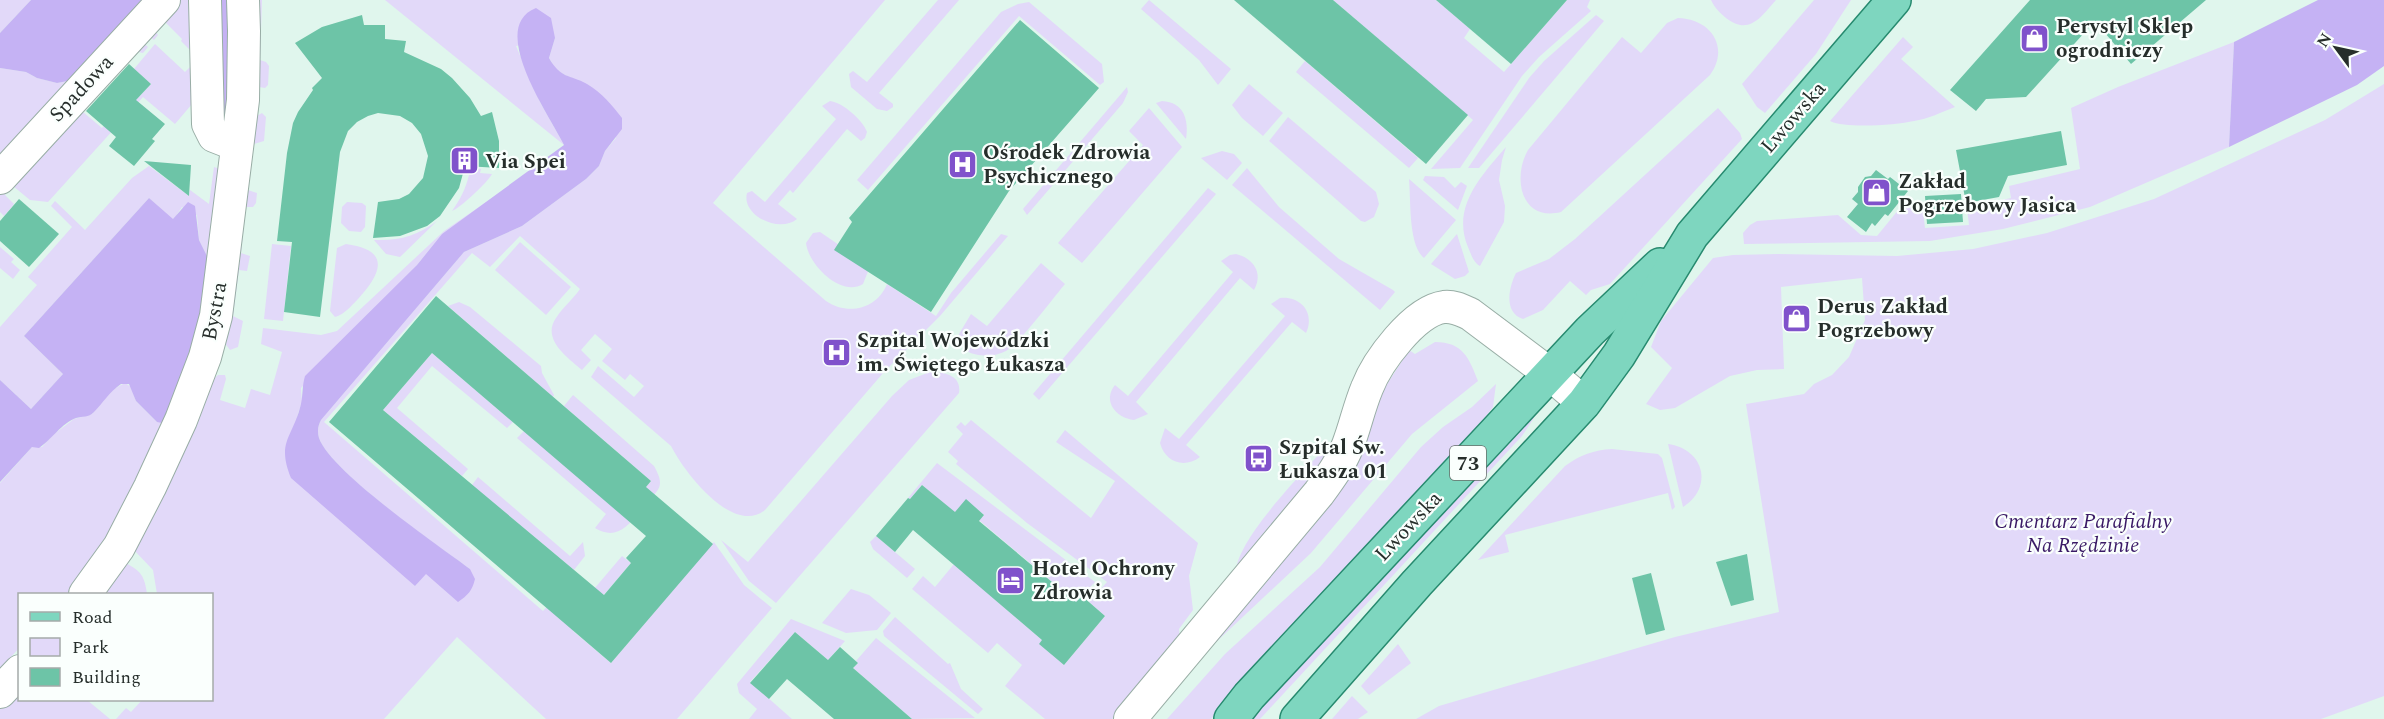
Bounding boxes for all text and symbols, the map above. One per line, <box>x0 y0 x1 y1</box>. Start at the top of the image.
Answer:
place label: Perystyl Sklep ogrodniczy <box>2056 11 2193 67</box>
north arrow <box>2306 18 2366 78</box>
shop icon: Perystyl Sklep ogrodniczy <box>2019 22 2051 54</box>
text: N <box>2311 28 2338 52</box>
street label: Spadowa <box>42 47 122 130</box>
street label: Lwowska <box>1753 74 1835 161</box>
place label: Ośrodek Zdrowia Psychicznego <box>983 137 1151 193</box>
building icon: Via Spei <box>448 145 480 177</box>
place label: Via Spei <box>485 146 566 178</box>
hospital icon: Ośrodek Zdrowia Psychicznego <box>946 148 978 180</box>
place label: Zakład Pogrzebowy Jasica <box>1898 166 2076 222</box>
shop icon: Zakład Pogrzebowy Jasica <box>1861 177 1893 209</box>
street label: Bystra <box>194 278 236 343</box>
place label: Derus Zakład Pogrzebowy <box>1817 291 1948 347</box>
shop icon: Derus Zakład Pogrzebowy <box>1780 302 1812 334</box>
place label: Szpital Wojewódzki im. Świętego Łukasza <box>857 325 1065 381</box>
hospital icon: Szpital Wojewódzki im. Świętego Łukasza <box>820 336 852 368</box>
place label: Szpital Św. Łukasza 01 <box>1279 432 1388 488</box>
bus stop icon: Szpital Św. Łukasza 01 <box>1242 443 1274 475</box>
road number: 73 <box>1450 446 1486 480</box>
street label: Lwowska <box>1367 483 1451 569</box>
park label: Cmentarz Parafialny Na Rzędzinie <box>1994 506 2172 562</box>
place label: Hotel Ochrony Zdrowia <box>1032 553 1176 609</box>
hotel icon: Hotel Ochrony Zdrowia <box>995 564 1027 596</box>
legend <box>18 593 213 701</box>
text: Road <box>72 604 113 631</box>
text: Park <box>72 634 109 661</box>
text: Building <box>72 664 141 691</box>

